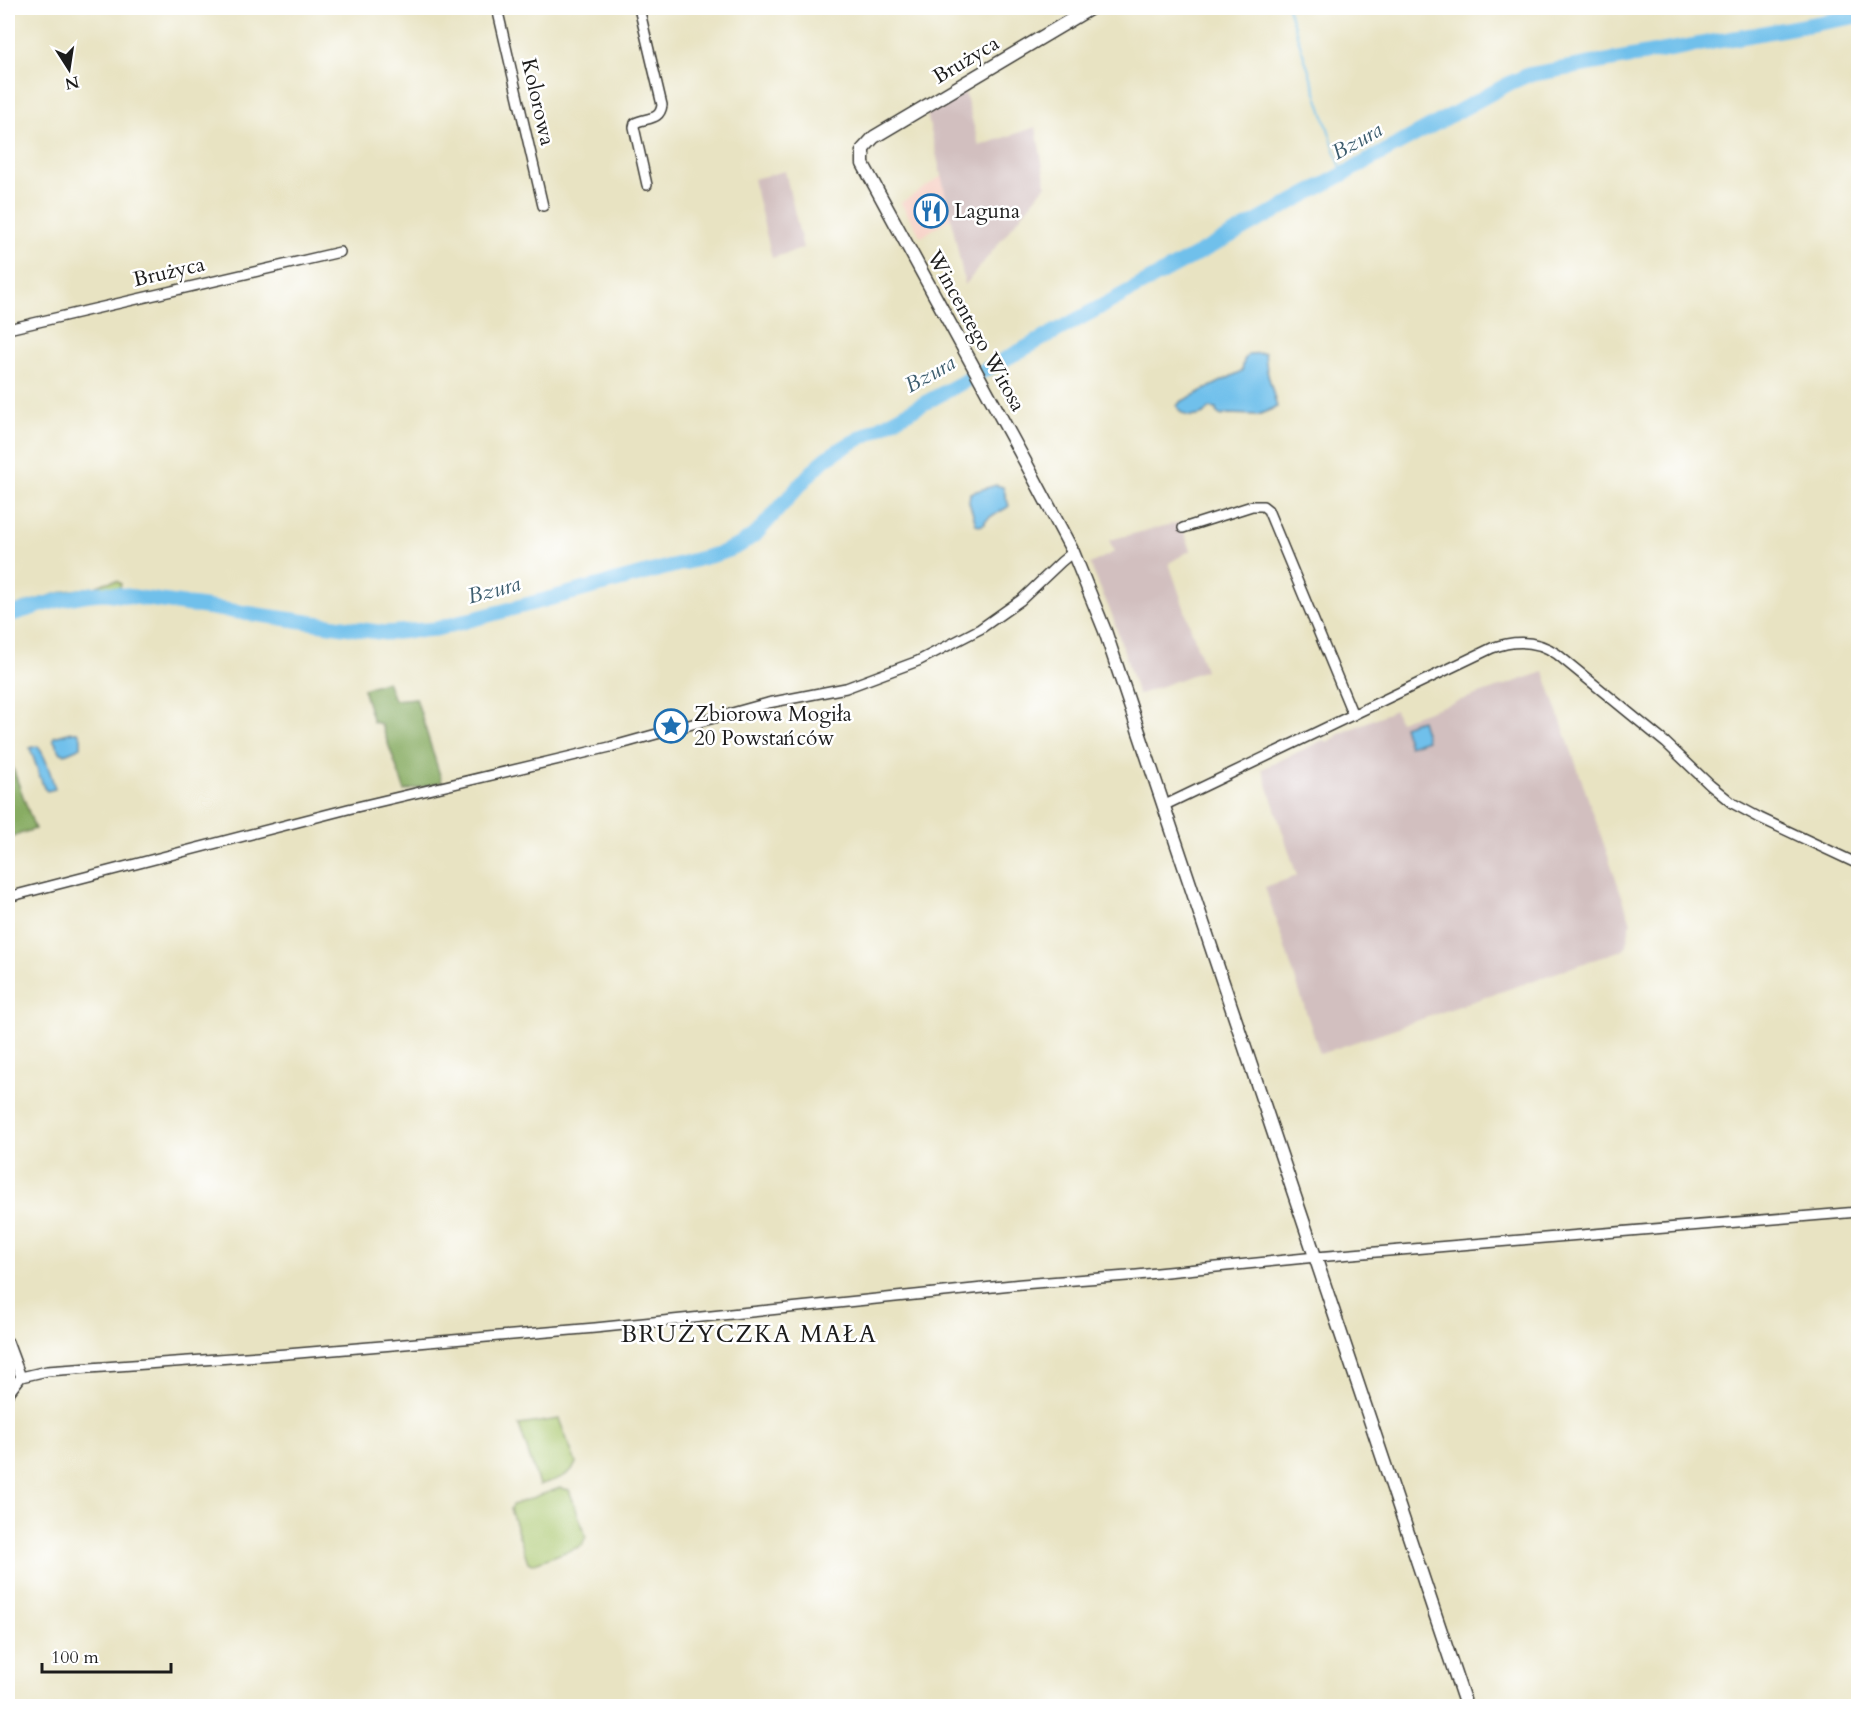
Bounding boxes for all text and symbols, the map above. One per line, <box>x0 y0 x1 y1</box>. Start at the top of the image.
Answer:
street label: Brużyca <box>927 29 1005 91</box>
north arrow <box>39 39 99 99</box>
street label: Kolorowa <box>514 56 562 148</box>
text: N <box>63 70 81 95</box>
water label: Bzura <box>1326 115 1388 167</box>
restaurant icon: Laguna <box>913 193 949 229</box>
place label: Laguna <box>954 197 1020 226</box>
street label: Wincentego Witosa <box>919 244 1032 417</box>
street label: Brużyca <box>130 250 208 294</box>
water label: Bzura <box>899 348 961 400</box>
water label: Bzura <box>464 569 524 611</box>
place label: Zbiorowa Mogiła 20 Powstańców <box>694 700 852 753</box>
place icon: Zbiorowa Mogiła 20 Powstańców <box>653 708 689 744</box>
district label: BRUŻYCZKA MAŁA <box>621 1318 877 1351</box>
scale bar <box>42 1636 171 1674</box>
text: 100 m <box>51 1645 99 1670</box>

